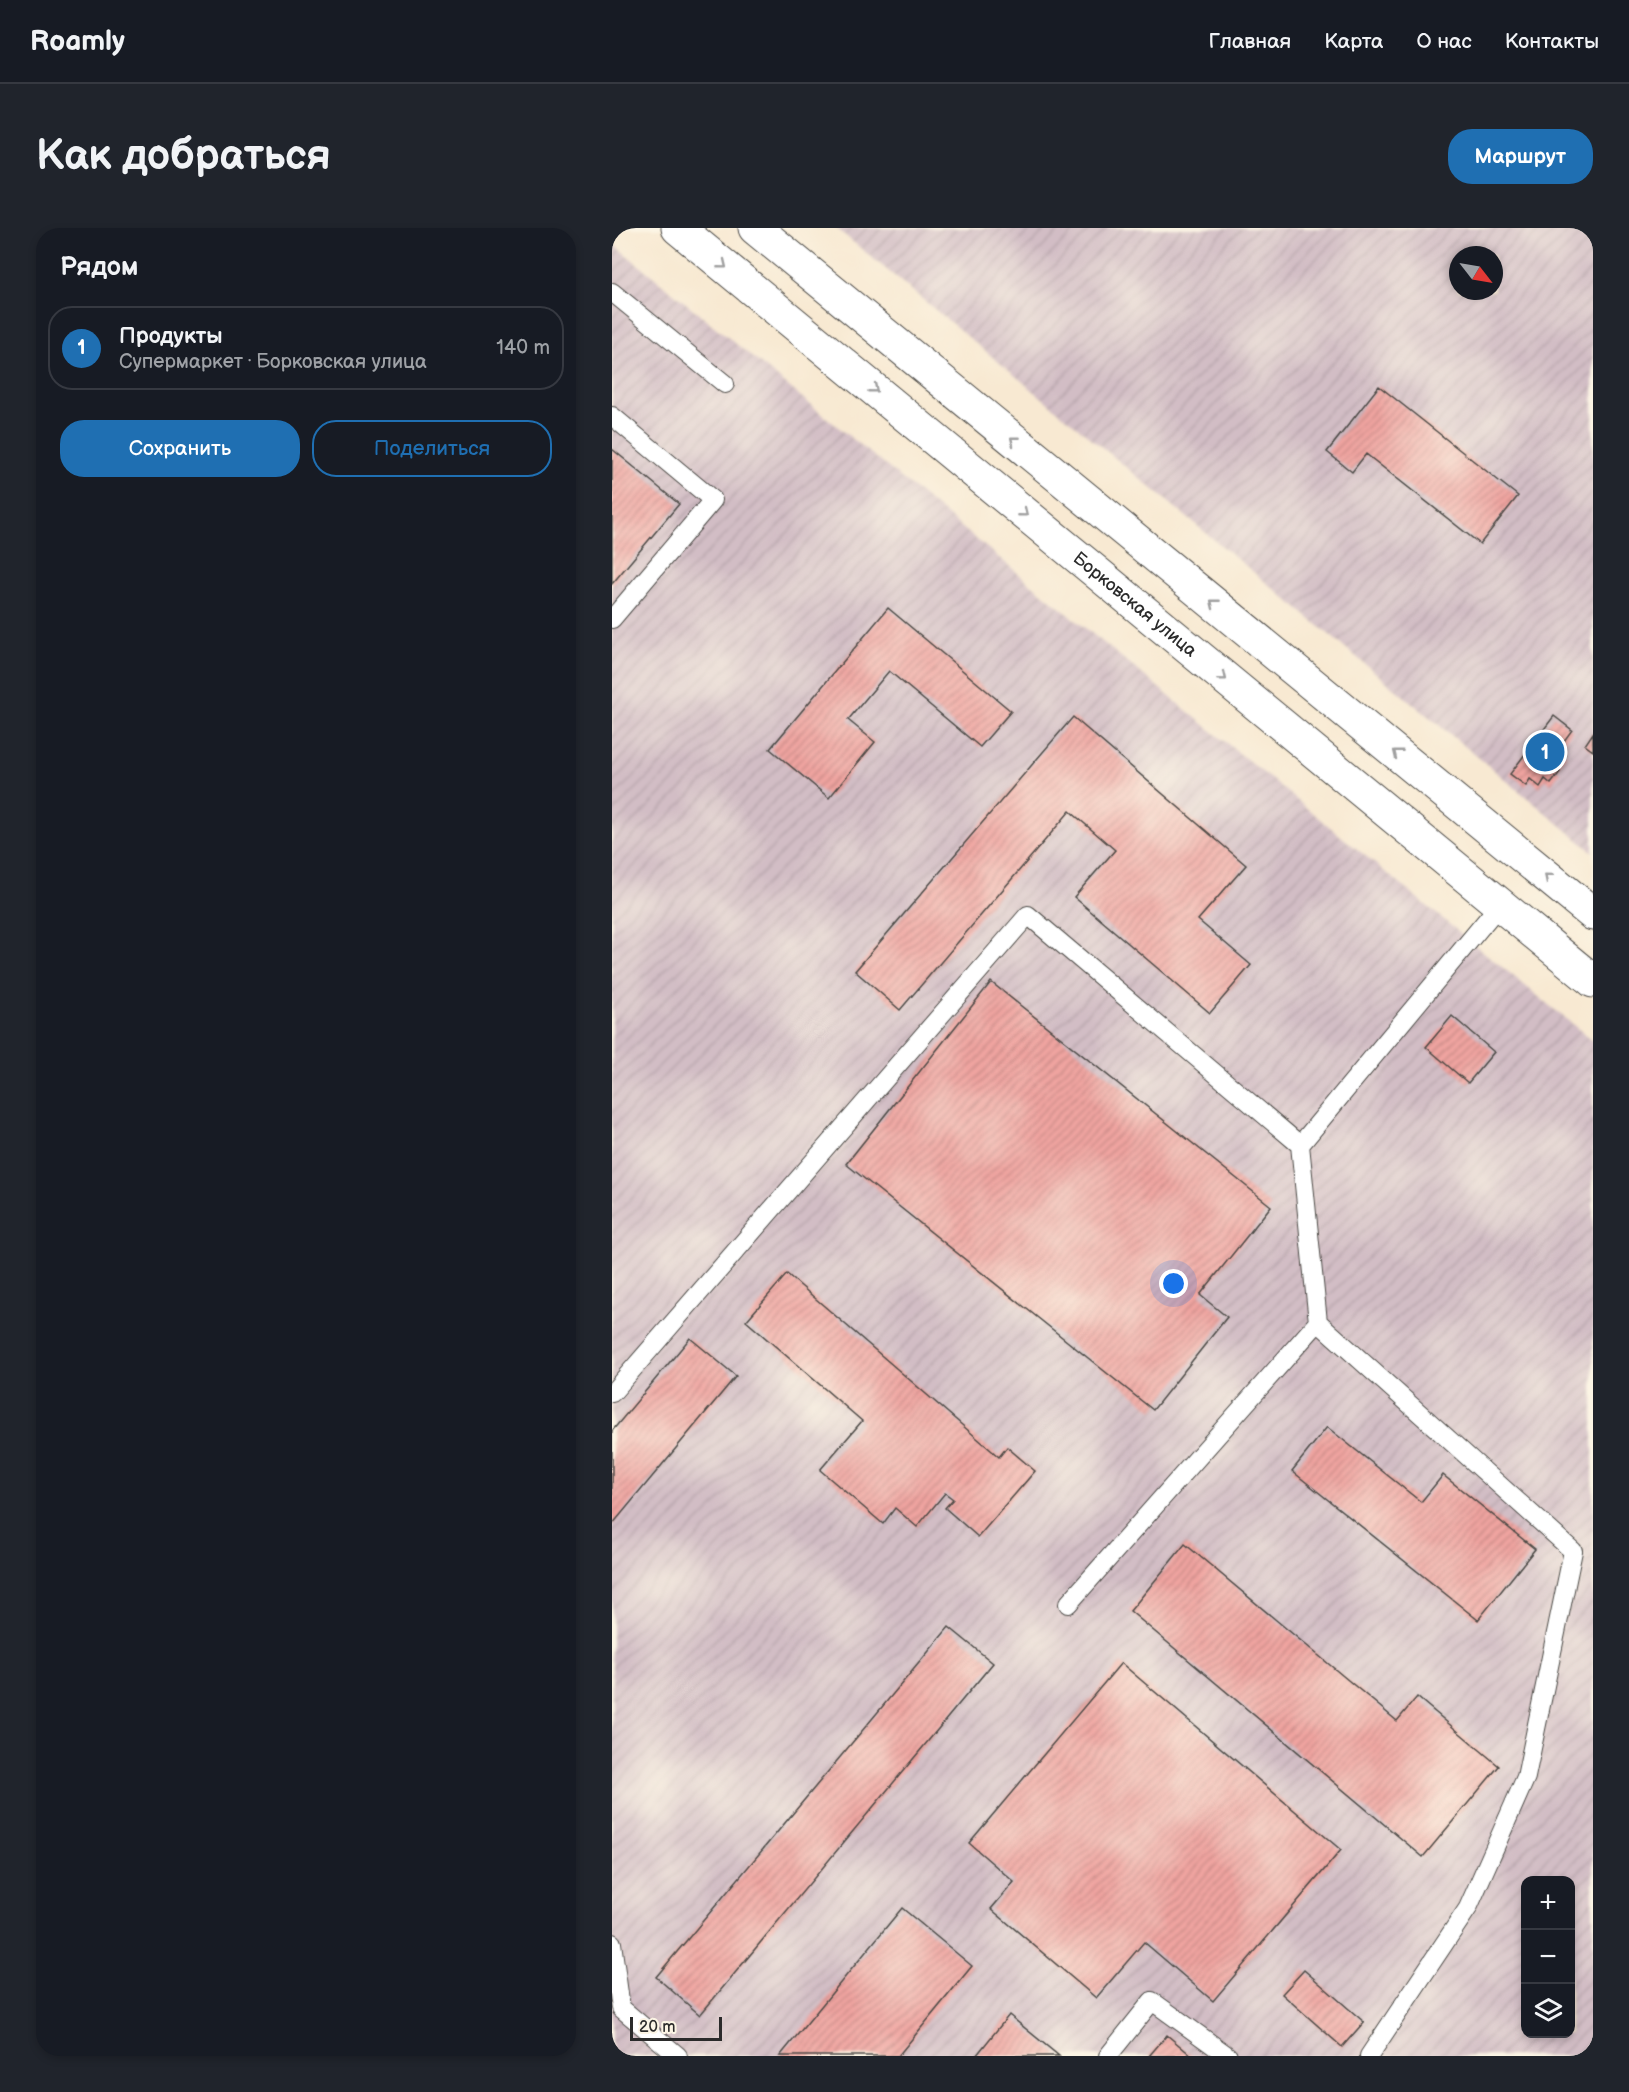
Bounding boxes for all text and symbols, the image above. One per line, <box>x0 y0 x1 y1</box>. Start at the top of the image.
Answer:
text: Roamly <box>30 25 125 58</box>
text: Главная <box>1208 29 1291 54</box>
text: Карта <box>1324 29 1383 54</box>
text: О нас <box>1416 29 1472 54</box>
text: Контакты <box>1505 29 1599 54</box>
button: Маршрут <box>1448 129 1593 184</box>
text: Как добраться <box>36 131 331 182</box>
north arrow <box>1449 246 1503 300</box>
text: Рядом <box>60 252 138 283</box>
one-way arrow <box>716 258 727 269</box>
text: Продукты <box>119 323 223 350</box>
text: 1 <box>77 336 86 360</box>
text: 140 m <box>496 336 550 360</box>
text: Супермаркет · Борковская улица <box>119 350 427 374</box>
one-way arrow <box>867 382 878 393</box>
button: Сохранить <box>60 420 300 477</box>
button: Поделиться <box>312 420 552 477</box>
one-way arrow <box>1010 436 1021 447</box>
one-way arrow <box>1017 506 1028 517</box>
street label: Борковская улица <box>1069 548 1201 662</box>
one-way arrow <box>1209 599 1220 610</box>
one-way arrow <box>1216 670 1227 681</box>
pin: 1 <box>1526 730 1564 774</box>
one-way arrow <box>1393 749 1404 760</box>
one-way arrow <box>1544 873 1555 884</box>
your location <box>1159 1269 1188 1298</box>
map controls <box>1521 1876 1575 2038</box>
button: + <box>1521 1876 1575 1930</box>
button: − <box>1521 1930 1575 1984</box>
button: layers <box>1521 1984 1575 2038</box>
scale bar <box>630 2014 722 2042</box>
text: 20 m <box>639 2018 675 2037</box>

